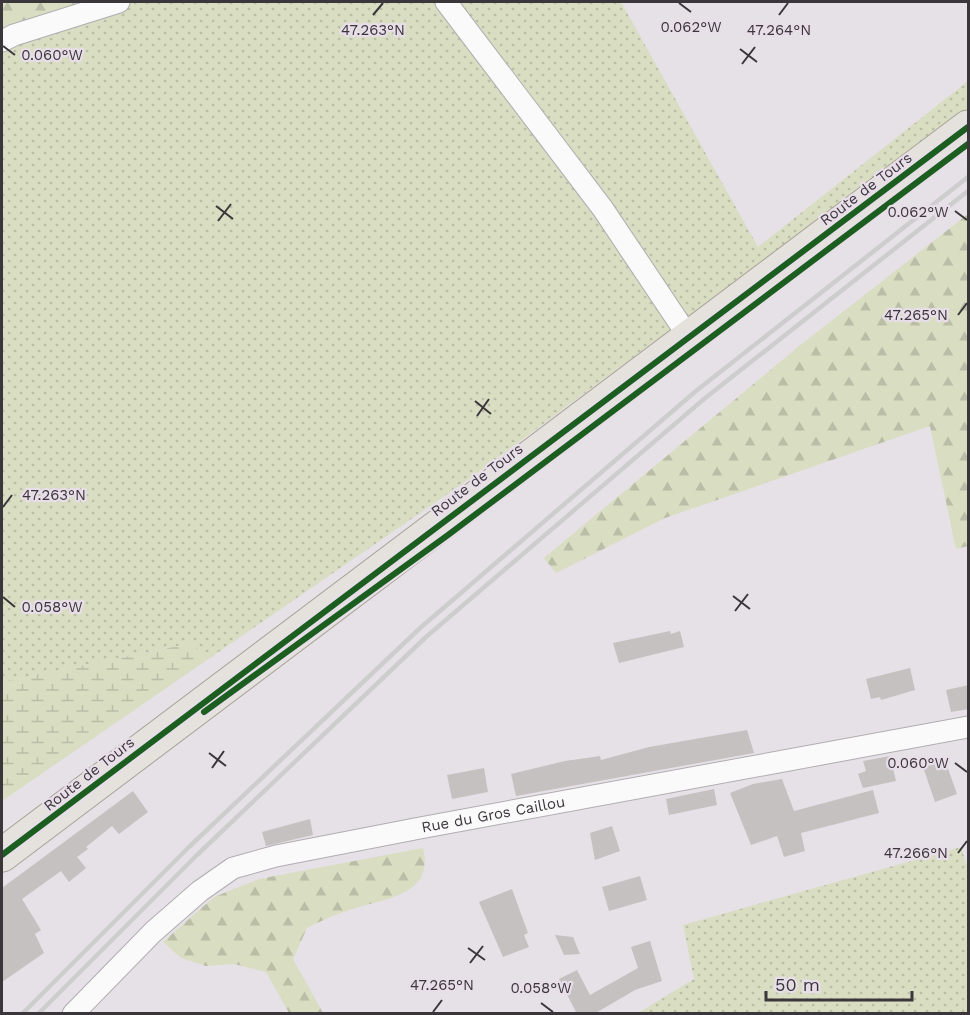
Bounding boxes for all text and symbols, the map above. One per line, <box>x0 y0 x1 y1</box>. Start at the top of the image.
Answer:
text: 0.062°W <box>660 18 722 36</box>
text: 47.263°N <box>341 21 405 39</box>
text: 47.264°N <box>747 21 811 39</box>
text: 0.060°W <box>21 46 83 64</box>
street label: Route de Tours <box>817 149 915 229</box>
text: 0.062°W <box>887 203 949 221</box>
text: 47.265°N <box>884 306 948 324</box>
street label: Route de Tours <box>428 440 526 520</box>
text: 47.263°N <box>22 486 86 504</box>
text: 0.058°W <box>21 598 83 616</box>
street label: Route de Tours <box>40 733 138 815</box>
text: 0.060°W <box>887 754 949 772</box>
street label: Rue du Gros Caillou <box>420 792 567 837</box>
text: 47.266°N <box>884 844 948 862</box>
scale bar <box>766 964 912 1002</box>
text: 50 m <box>775 974 820 995</box>
text: 47.265°N <box>410 976 474 994</box>
text: 0.058°W <box>510 979 572 997</box>

